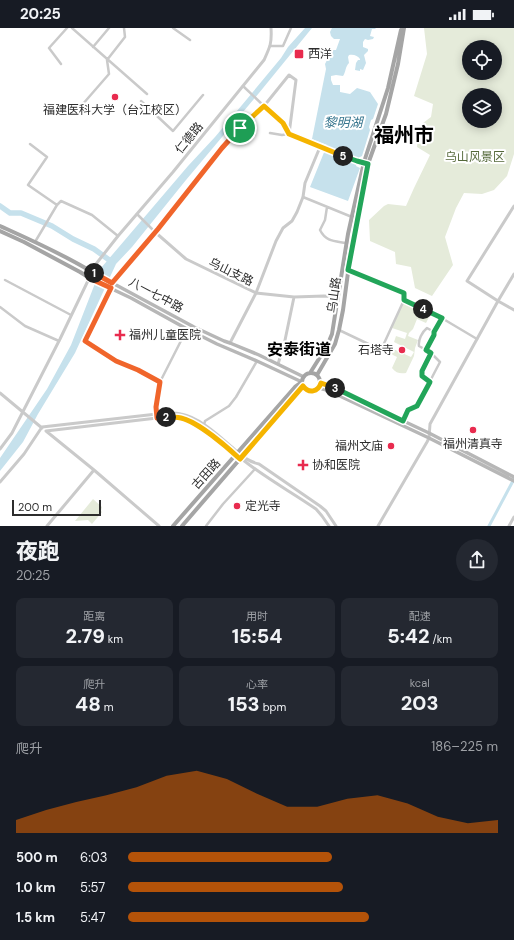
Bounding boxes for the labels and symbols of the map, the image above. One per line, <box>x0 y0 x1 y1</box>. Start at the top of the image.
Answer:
place label: 西洋 <box>308 46 332 62</box>
marker: 西洋 <box>293 48 305 60</box>
marker: 福建医科大学（台江校区） <box>110 92 120 102</box>
place label: 福建医科大学（台江校区） <box>43 102 187 118</box>
pin <box>223 111 257 145</box>
water label: 黎明湖 <box>323 114 364 131</box>
street label: 仁德路 <box>171 119 207 157</box>
district label: 福州市 <box>374 122 434 148</box>
pin: 5 <box>333 146 353 166</box>
park label: 乌山风景区 <box>445 149 505 165</box>
street label: 乌山支路 <box>206 254 256 290</box>
pin: 1 <box>84 263 104 283</box>
street label: 八一七中路 <box>126 274 186 316</box>
street label: 乌山路 <box>324 276 344 314</box>
pin: 4 <box>413 299 433 319</box>
place label: 福州儿童医院 <box>129 327 201 343</box>
marker: 福州儿童医院 <box>114 329 126 341</box>
district label: 安泰街道 <box>267 339 331 360</box>
place label: 石塔寺 <box>358 342 394 358</box>
marker: 石塔寺 <box>397 345 407 355</box>
pin: 3 <box>325 378 345 398</box>
pin: 2 <box>156 407 176 427</box>
marker: 福州清真寺 <box>468 425 478 435</box>
place label: 福州清真寺 <box>443 436 503 452</box>
place label: 福州文庙 <box>335 438 383 454</box>
marker: 福州文庙 <box>386 441 396 451</box>
street label: 古田路 <box>188 455 224 493</box>
place label: 协和医院 <box>312 457 360 473</box>
marker: 协和医院 <box>297 459 309 471</box>
scale bar <box>12 498 101 517</box>
place label: 定光寺 <box>245 498 281 514</box>
marker: 定光寺 <box>232 501 242 511</box>

